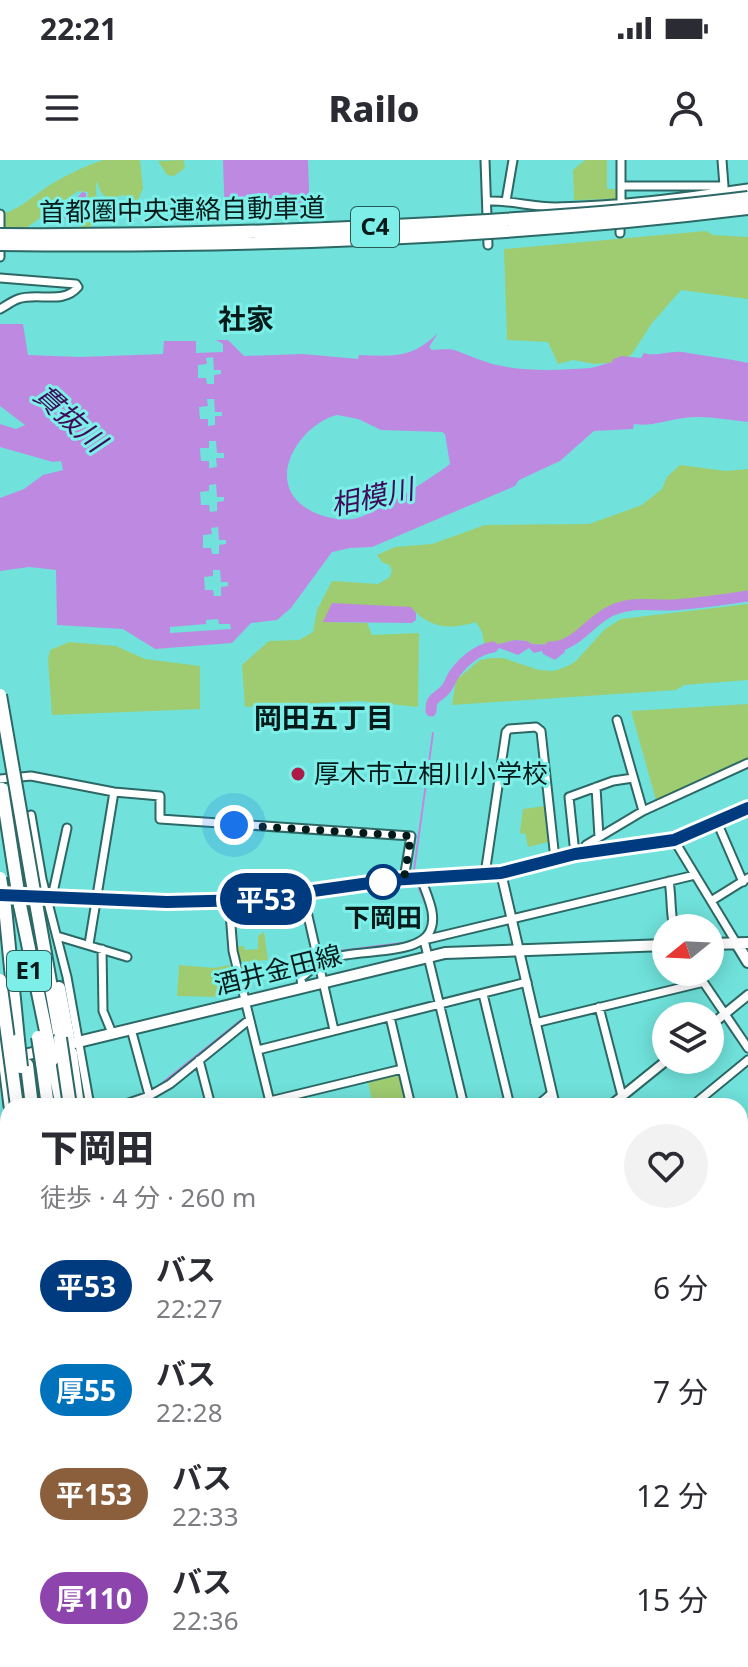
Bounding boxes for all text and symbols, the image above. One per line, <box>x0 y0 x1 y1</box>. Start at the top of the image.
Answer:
text: 22:21 <box>40 8 117 49</box>
text: Railo <box>329 84 419 133</box>
icon: menu <box>40 86 84 130</box>
icon: person <box>664 86 708 130</box>
street label: 首都圏中央連絡自動車道 <box>39 189 325 229</box>
road number: C4 <box>351 207 399 247</box>
district label: 社家 <box>218 299 274 337</box>
water label: 貫抜川 <box>27 375 117 461</box>
water label: 相模川 <box>327 468 420 523</box>
district label: 岡田五丁目 <box>254 698 394 736</box>
place label: 厚木市立相川小学校 <box>314 755 548 791</box>
marker: 厚木市立相川小学校 <box>289 765 307 783</box>
your location <box>214 805 254 845</box>
marker: 下岡田 <box>366 865 400 899</box>
line badge: 平53 <box>220 873 312 925</box>
text: 平53 <box>236 880 296 918</box>
place label: 下岡田 <box>344 899 422 935</box>
north arrow <box>652 914 724 986</box>
map controls <box>652 914 724 1074</box>
street label: 酒井金田線 <box>210 936 345 1002</box>
road number: E1 <box>7 951 51 991</box>
button: layers <box>652 1002 724 1074</box>
text: 下岡田 <box>40 1121 154 1173</box>
button: heart <box>624 1124 708 1208</box>
text: 徒歩 · 4 分 · 260 m <box>40 1179 256 1215</box>
text: バス <box>156 1249 216 1290</box>
text: 平53 <box>56 1267 116 1305</box>
text: 6 分 <box>653 1267 708 1308</box>
text: 22:27 <box>156 1290 223 1326</box>
text: バス <box>156 1353 216 1394</box>
text: 厚55 <box>56 1371 116 1409</box>
text: 7 分 <box>653 1371 708 1412</box>
text: 22:28 <box>156 1394 223 1430</box>
text: バス <box>172 1457 232 1498</box>
text: 平153 <box>56 1475 132 1513</box>
text: 12 分 <box>636 1475 708 1516</box>
text: 22:33 <box>172 1498 239 1534</box>
text: バス <box>172 1561 232 1602</box>
text: 厚110 <box>56 1579 132 1617</box>
text: 15 分 <box>636 1579 708 1620</box>
text: 22:36 <box>172 1602 239 1638</box>

